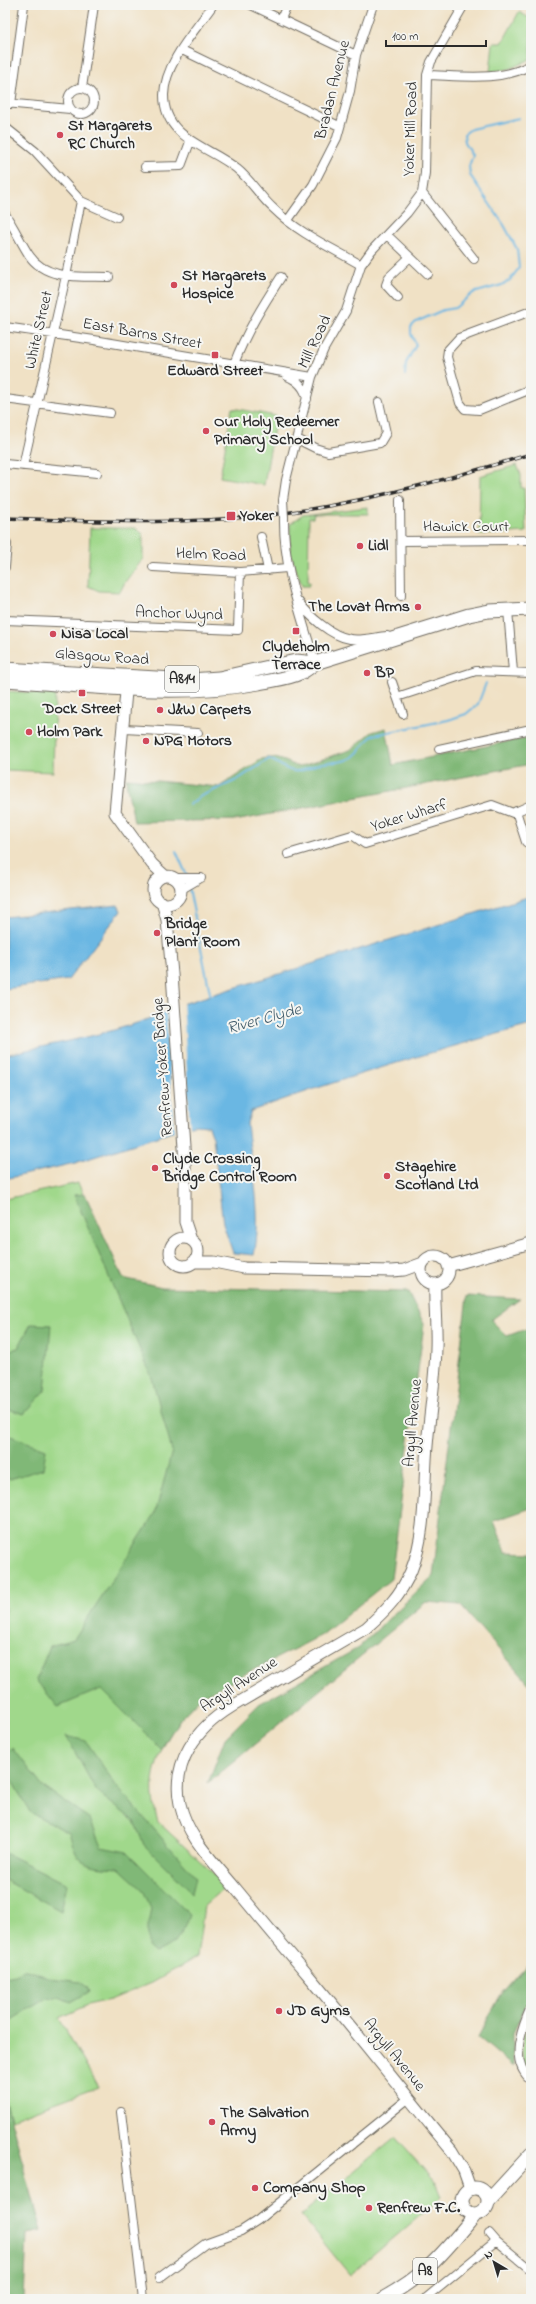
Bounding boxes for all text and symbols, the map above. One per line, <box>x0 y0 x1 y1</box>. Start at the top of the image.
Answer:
scale bar <box>386 22 486 48</box>
text: 100 m <box>392 28 419 46</box>
street label: Bradan Avenue <box>309 37 357 143</box>
street label: Yoker Mill Road <box>397 81 425 177</box>
place label: St Margarets RC Church <box>67 114 152 156</box>
marker: St Margarets RC Church <box>55 130 65 140</box>
place label: St Margarets Hospice <box>182 264 266 306</box>
marker: St Margarets Hospice <box>169 280 179 290</box>
street label: White Street <box>18 288 60 372</box>
street label: Mill Road <box>292 311 338 373</box>
street label: East Barns Street <box>81 312 204 356</box>
marker: Edward Street <box>210 350 220 360</box>
place label: Edward Street <box>167 359 264 383</box>
place label: Our Holy Redeemer Primary School <box>214 410 340 453</box>
marker: Our Holy Redeemer Primary School <box>201 426 211 436</box>
place label: Yoker <box>239 504 275 528</box>
marker: Yoker <box>225 510 237 522</box>
street label: Hawick Court <box>423 515 510 539</box>
place label: Lidl <box>368 534 389 558</box>
marker: Lidl <box>355 541 365 551</box>
street label: Helm Road <box>175 542 247 568</box>
place label: The Lovat Arms <box>308 595 410 619</box>
street label: Anchor Wynd <box>135 600 223 628</box>
marker: The Lovat Arms <box>413 602 423 612</box>
place label: Nisa Local <box>61 622 128 646</box>
marker: Clydeholm Terrace <box>291 626 301 636</box>
marker: Nisa Local <box>48 629 58 639</box>
place label: Clydeholm Terrace <box>262 635 330 677</box>
street label: Glasgow Road <box>54 642 150 672</box>
place label: BP <box>374 661 395 685</box>
road number: A814 <box>165 666 199 692</box>
marker: BP <box>362 668 372 678</box>
marker: Dock Street <box>77 688 87 698</box>
place label: Dock Street <box>42 697 122 721</box>
place label: J&W Carpets <box>168 698 251 722</box>
marker: J&W Carpets <box>155 705 165 715</box>
place label: Holm Park <box>37 720 103 744</box>
marker: Holm Park <box>24 727 34 737</box>
place label: NPG Motors <box>154 729 232 753</box>
marker: NPG Motors <box>141 736 151 746</box>
street label: Yoker Wharf <box>368 793 451 839</box>
place label: Bridge Plant Room <box>164 912 240 954</box>
marker: Bridge Plant Room <box>152 928 162 938</box>
street label: Renfrew-Yoker Bridge <box>146 996 180 1137</box>
water label: River Clyde <box>224 997 306 1042</box>
place label: Clyde Crossing Bridge Control Room <box>162 1147 297 1190</box>
place label: Stagehire Scotland Ltd <box>395 1155 479 1197</box>
marker: Clyde Crossing Bridge Control Room <box>150 1163 160 1173</box>
marker: Stagehire Scotland Ltd <box>382 1171 392 1181</box>
street label: Argyll Avenue <box>397 1377 429 1468</box>
street label: Argyll Avenue <box>196 1650 283 1719</box>
place label: JD Gyms <box>287 1999 350 2024</box>
marker: JD Gyms <box>274 2006 284 2016</box>
street label: Argyll Avenue <box>357 2013 432 2097</box>
place label: The Salvation Army <box>220 2101 309 2144</box>
marker: The Salvation Army <box>207 2117 217 2127</box>
place label: Company Shop <box>263 2176 366 2201</box>
marker: Company Shop <box>250 2183 260 2193</box>
place label: Renfrew F.C. <box>376 2196 461 2220</box>
marker: Renfrew F.C. <box>364 2203 374 2213</box>
north arrow <box>474 2242 514 2282</box>
text: N <box>481 2246 496 2264</box>
road number: A8 <box>413 2258 437 2284</box>

